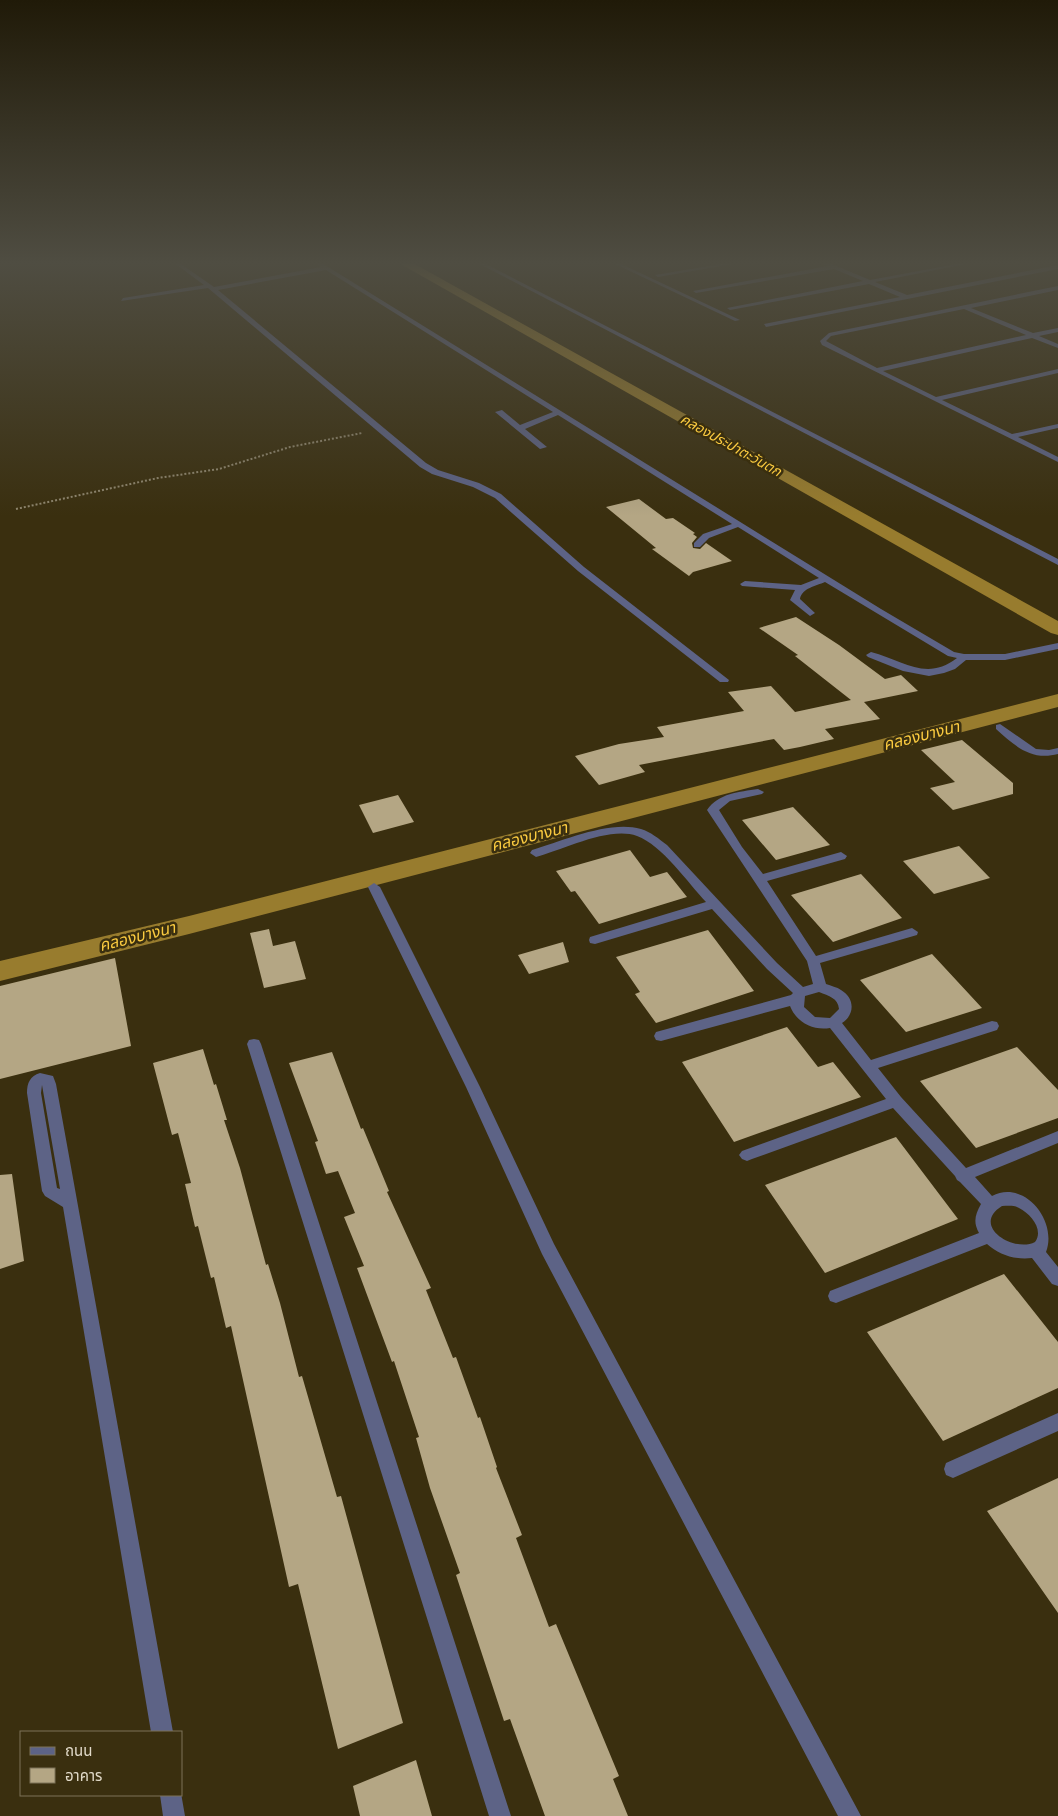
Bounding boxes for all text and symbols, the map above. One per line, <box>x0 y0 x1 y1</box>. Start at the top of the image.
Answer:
water label: คลองประปาตะวันตก <box>677 410 785 480</box>
water label: คลองบางนา <box>881 716 963 755</box>
water label: คลองบางนา <box>489 817 571 856</box>
water label: คลองบางนา <box>97 917 179 956</box>
legend <box>20 1731 182 1796</box>
text: ถนน <box>65 1741 92 1761</box>
text: อาคาร <box>65 1766 102 1786</box>

